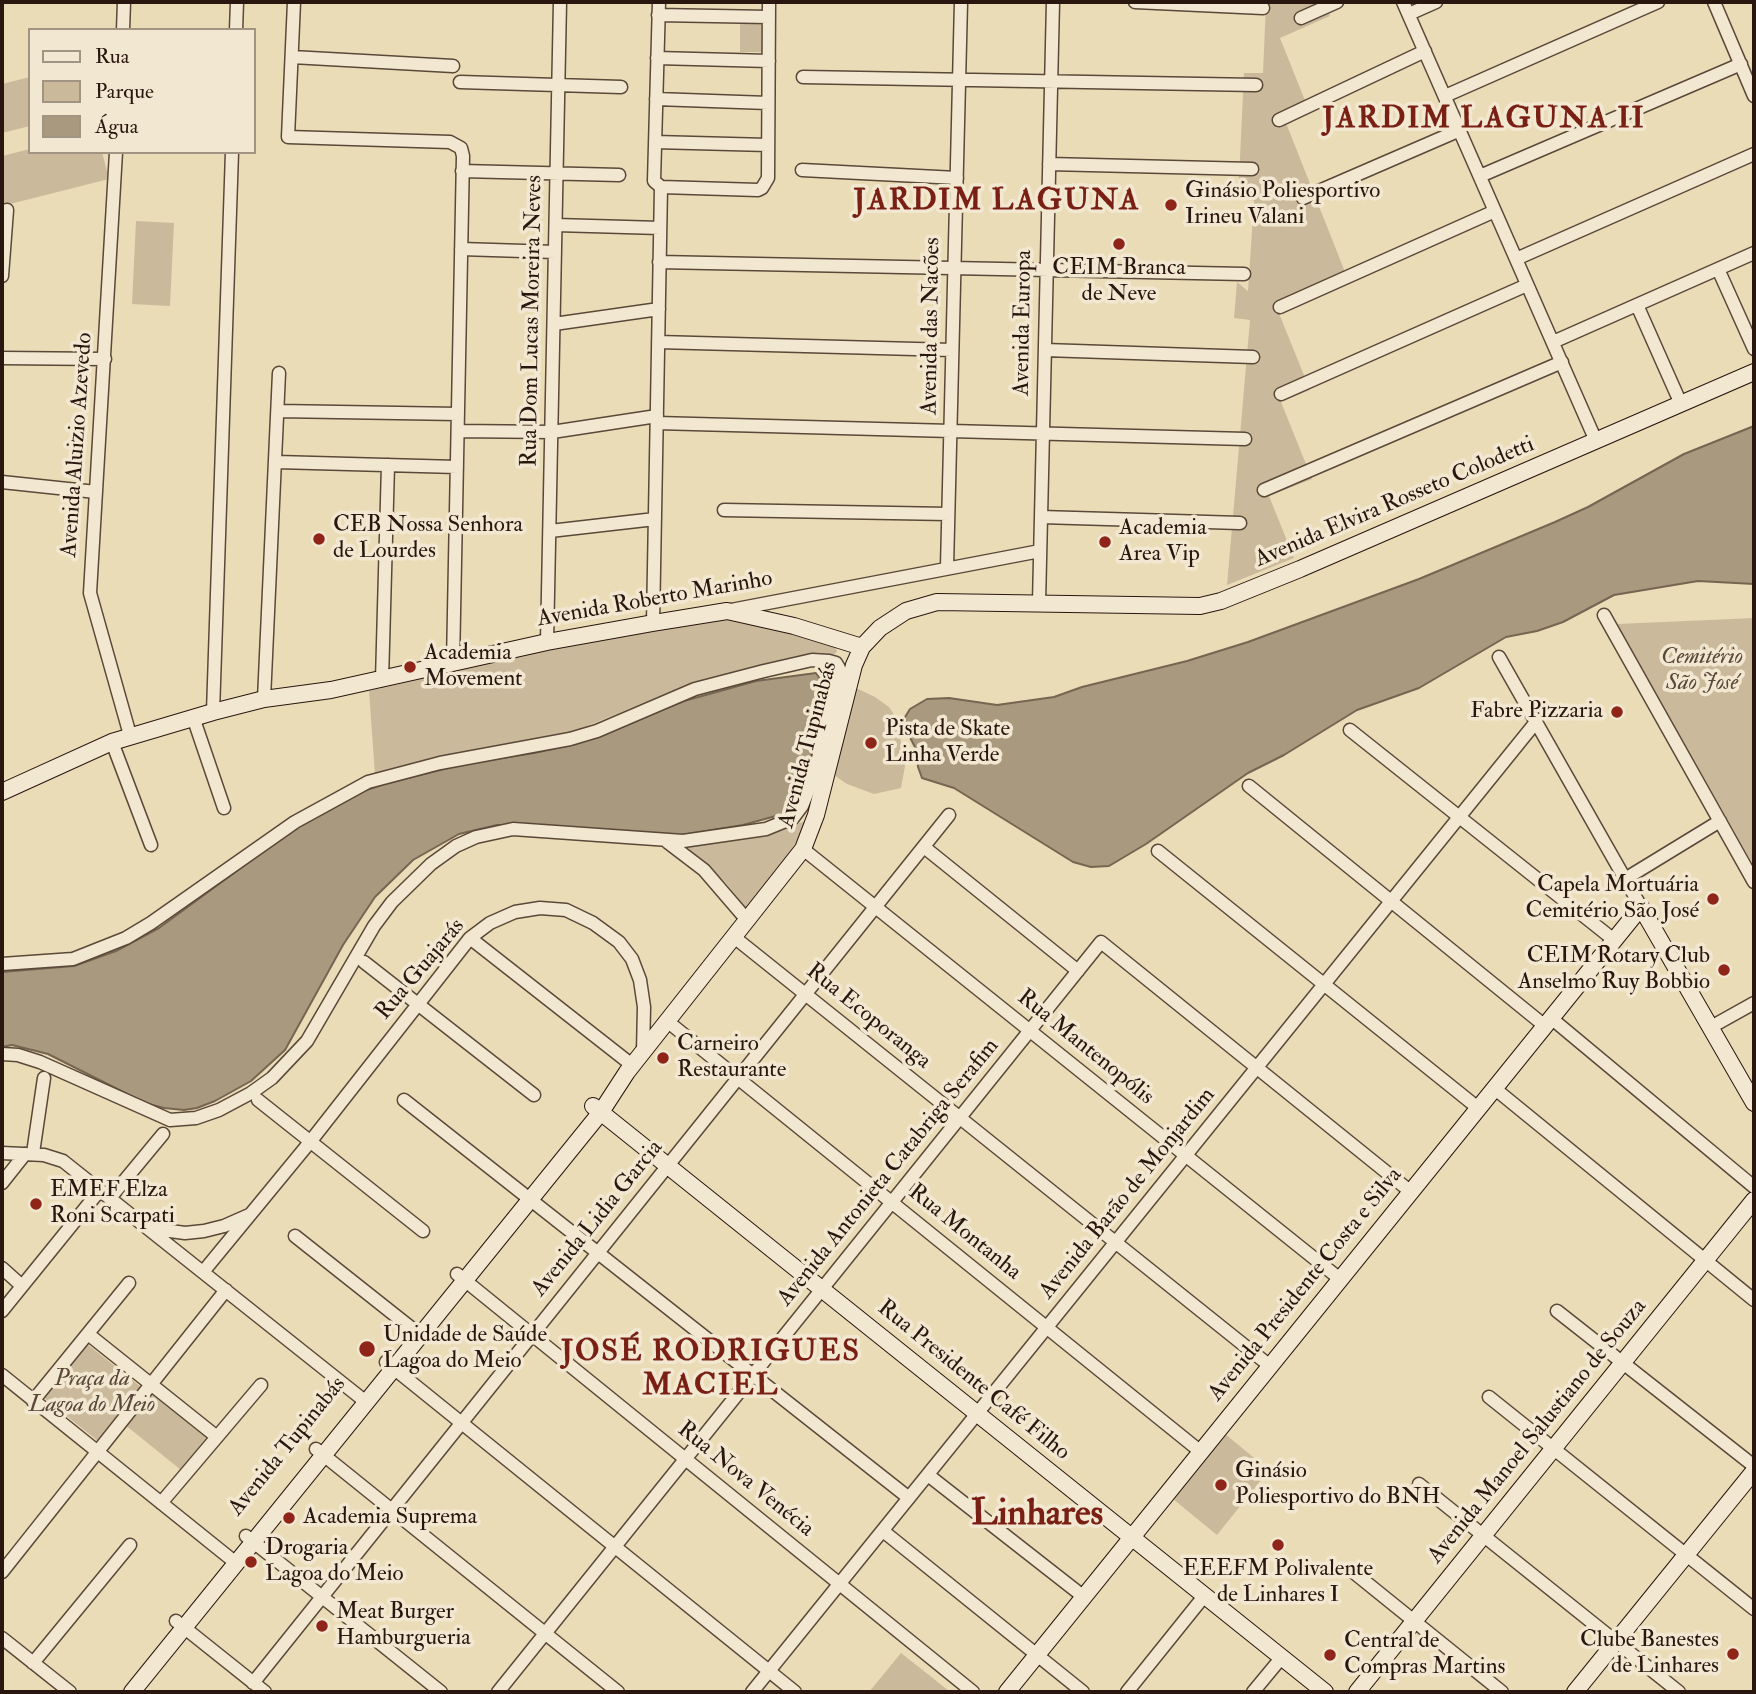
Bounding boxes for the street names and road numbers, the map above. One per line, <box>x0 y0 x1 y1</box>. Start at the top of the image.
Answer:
street label: Rua Dom Lucas Moreira Neves <box>517 175 549 467</box>
street label: Avenida das Nacões <box>917 237 947 415</box>
street label: Avenida Europa <box>1009 250 1039 396</box>
street label: Avenida Aluizio Azevedo <box>56 332 100 558</box>
street label: Avenida Elvira Rosseto Colodetti <box>1251 432 1539 574</box>
street label: Avenida Roberto Marinho <box>535 566 775 634</box>
street label: Avenida Tupinabás <box>774 659 844 831</box>
street label: Rua Guajarás <box>371 914 471 1026</box>
street label: Rua Ecoporanga <box>800 958 936 1076</box>
street label: Rua Mantenopólis <box>1011 984 1159 1112</box>
street label: Avenida Antonieta Catabriga Serafim <box>772 1034 1006 1312</box>
street label: Avenida Barão de Monjardim <box>1034 1083 1222 1305</box>
street label: Avenida Lidia Garcia <box>526 1135 670 1303</box>
street label: Avenida Presidente Costa e Silva <box>1203 1163 1409 1407</box>
street label: Rua Montanha <box>902 1179 1026 1287</box>
street label: Avenida Manoel Salustiano de Souza <box>1423 1294 1653 1570</box>
street label: Rua Presidente Café Filho <box>871 1295 1075 1467</box>
street label: Avenida Tupinabás <box>223 1372 353 1522</box>
street label: Rua Nova Venécia <box>671 1416 819 1544</box>

